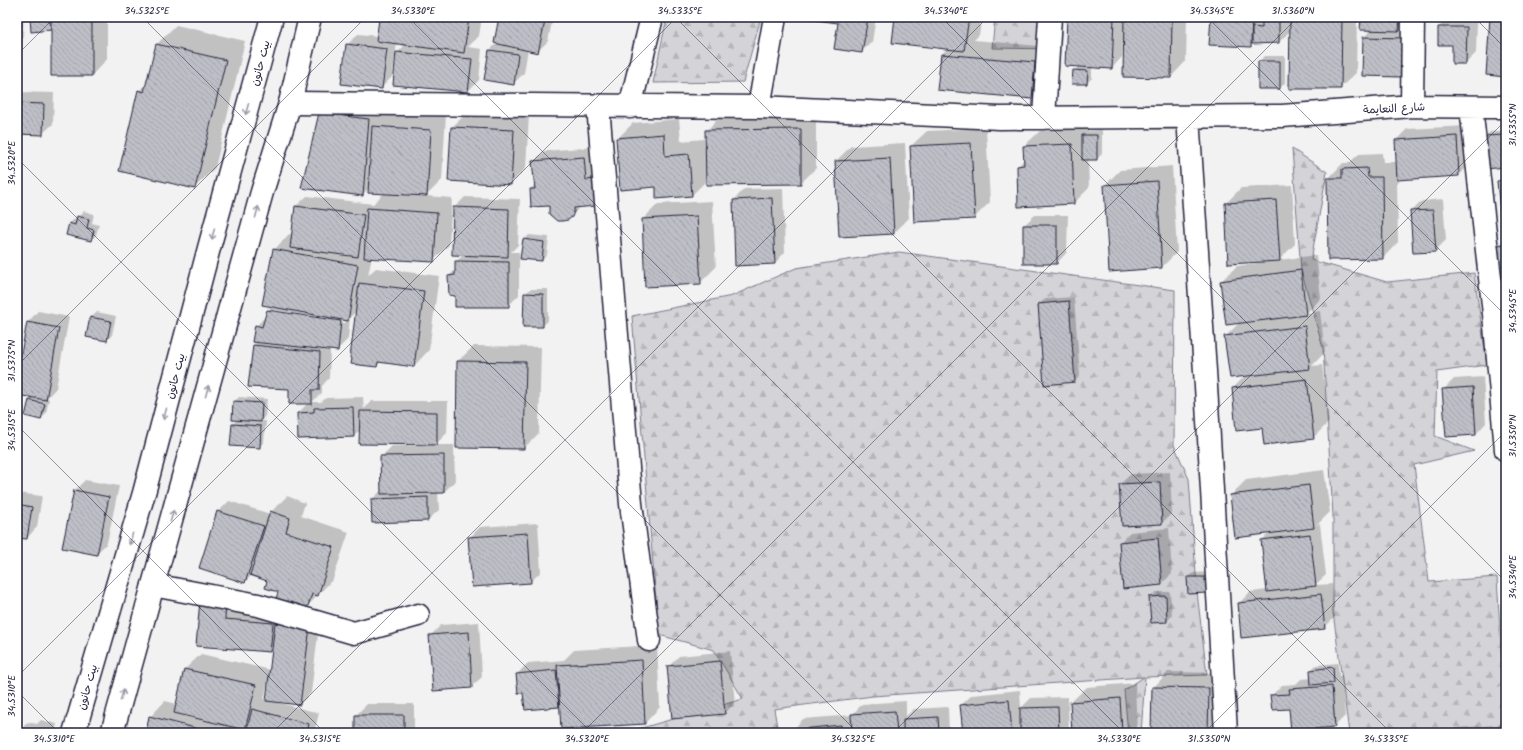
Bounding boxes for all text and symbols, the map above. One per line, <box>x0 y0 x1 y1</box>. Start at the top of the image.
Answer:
text: 34.5325°E <box>124 3 171 19</box>
text: 34.5330°E <box>391 3 436 19</box>
text: 34.5335°E <box>658 3 704 19</box>
text: 34.5340°E <box>924 3 969 19</box>
text: 34.5345°E <box>1190 3 1236 19</box>
text: 31.5360°N <box>1271 3 1315 19</box>
street label: بيت حانون <box>246 38 276 88</box>
street label: شارع النعايمة <box>1363 98 1425 120</box>
one-way arrow <box>243 102 251 115</box>
text: 31.5355°N <box>1505 103 1521 147</box>
text: 34.5320°E <box>4 139 20 185</box>
one-way arrow <box>254 205 261 218</box>
one-way arrow <box>209 227 216 240</box>
text: 34.5345°E <box>1505 287 1521 333</box>
text: 31.5375°N <box>4 340 20 382</box>
street label: بيت حانون <box>161 351 191 401</box>
one-way arrow <box>204 385 211 398</box>
one-way arrow <box>161 407 168 420</box>
text: 34.5315°E <box>4 408 20 451</box>
text: 31.5350°N <box>1505 414 1521 457</box>
one-way arrow <box>169 510 176 523</box>
one-way arrow <box>127 532 134 545</box>
text: 34.5340°E <box>1505 554 1521 599</box>
street label: بيت حانون <box>73 662 103 712</box>
text: 34.5310°E <box>4 674 20 717</box>
one-way arrow <box>119 689 127 702</box>
text: 34.5310°E <box>33 731 76 747</box>
text: 34.5315°E <box>299 731 342 747</box>
text: 34.5320°E <box>565 731 611 747</box>
text: 34.5325°E <box>830 731 877 747</box>
text: 34.5330°E <box>1097 731 1142 747</box>
text: 31.5350°N <box>1188 731 1231 747</box>
text: 34.5335°E <box>1364 731 1410 747</box>

